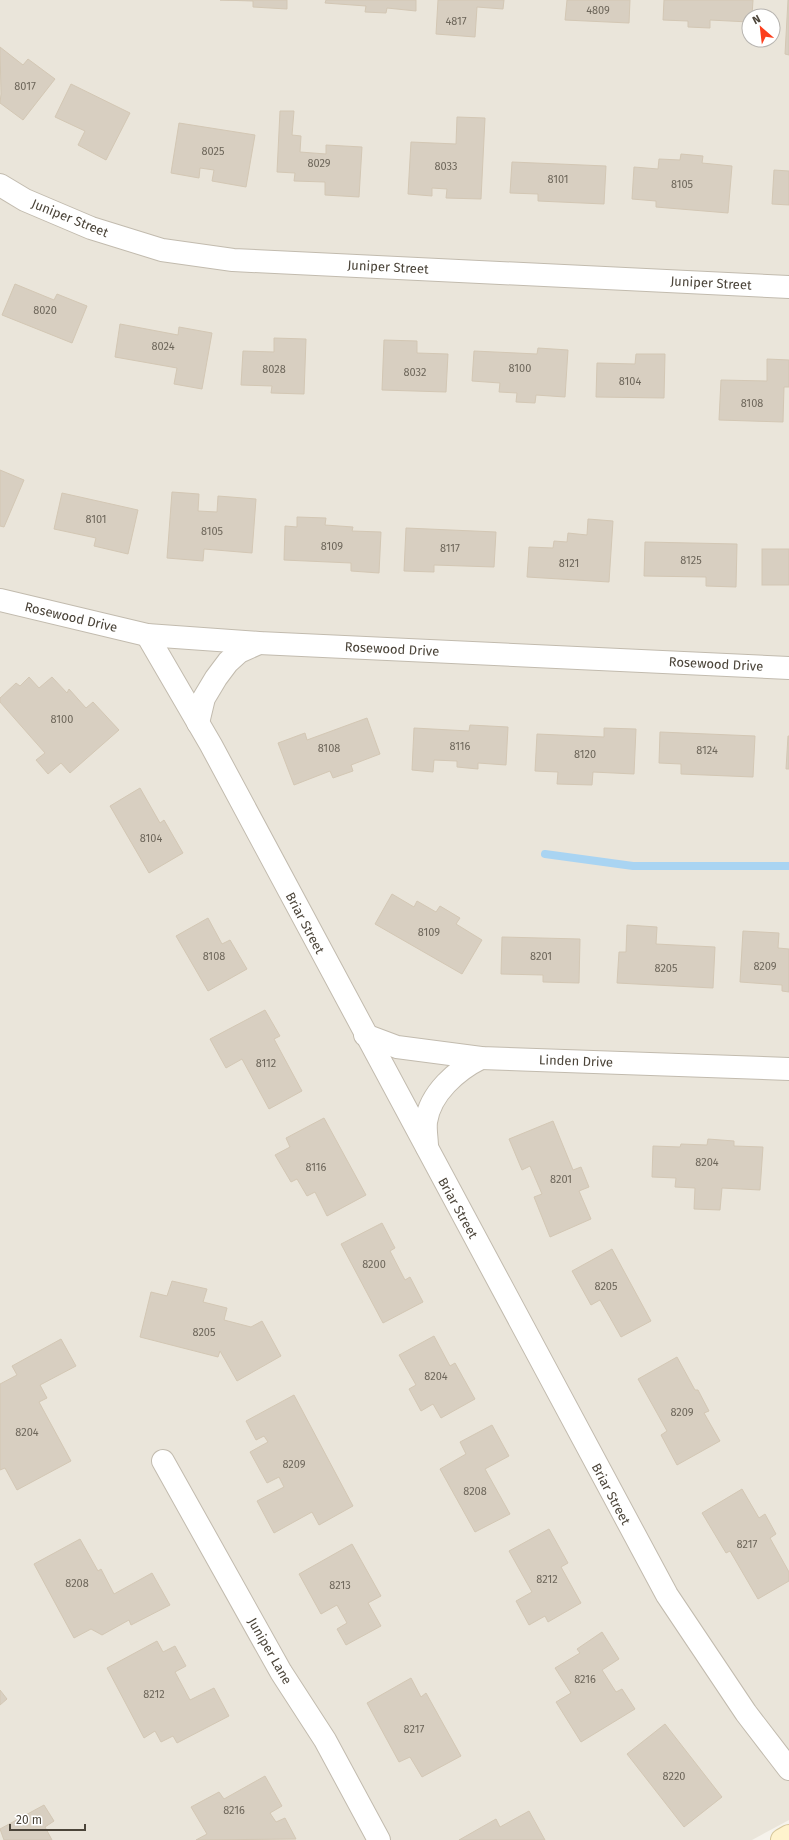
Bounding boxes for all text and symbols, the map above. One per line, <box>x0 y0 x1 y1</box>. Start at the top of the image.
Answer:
house number: 4809 <box>586 4 610 17</box>
north arrow <box>741 8 781 48</box>
text: N <box>750 12 763 27</box>
house number: 4817 <box>445 15 467 28</box>
house number: 8017 <box>14 80 36 93</box>
house number: 8025 <box>201 145 225 158</box>
house number: 8029 <box>307 157 331 170</box>
house number: 8033 <box>434 160 458 173</box>
house number: 8101 <box>547 173 569 186</box>
house number: 8105 <box>671 178 694 191</box>
street label: Juniper Street <box>29 196 111 240</box>
street label: Juniper Street <box>347 257 429 277</box>
street label: Juniper Street <box>670 273 752 293</box>
house number: 8020 <box>33 304 57 317</box>
house number: 8024 <box>151 340 175 353</box>
house number: 8100 <box>509 362 531 375</box>
house number: 8028 <box>262 363 286 376</box>
house number: 8032 <box>404 366 426 379</box>
house number: 8104 <box>619 375 641 388</box>
house number: 8108 <box>741 397 763 410</box>
house number: 8101 <box>85 513 107 526</box>
house number: 8105 <box>201 525 224 538</box>
house number: 8109 <box>321 540 343 553</box>
house number: 8117 <box>440 542 460 555</box>
house number: 8125 <box>680 554 702 567</box>
house number: 8121 <box>559 557 579 570</box>
street label: Rosewood Drive <box>23 599 119 635</box>
street label: Rosewood Drive <box>344 639 440 659</box>
street label: Rosewood Drive <box>668 654 764 674</box>
house number: 8100 <box>51 713 73 726</box>
house number: 8116 <box>450 740 471 753</box>
house number: 8108 <box>318 742 340 755</box>
house number: 8124 <box>696 744 718 757</box>
house number: 8120 <box>574 748 596 761</box>
house number: 8104 <box>140 832 162 845</box>
street label: Briar Street <box>283 890 328 957</box>
house number: 8109 <box>418 926 440 939</box>
house number: 8108 <box>203 950 225 963</box>
house number: 8201 <box>530 950 552 963</box>
house number: 8209 <box>753 960 777 973</box>
house number: 8205 <box>654 962 678 975</box>
street label: Linden Drive <box>539 1052 613 1070</box>
house number: 8112 <box>256 1057 276 1070</box>
house number: 8204 <box>695 1156 719 1169</box>
house number: 8116 <box>306 1161 327 1174</box>
house number: 8201 <box>550 1173 572 1186</box>
street label: Briar Street <box>435 1175 481 1241</box>
house number: 8200 <box>362 1258 386 1271</box>
house number: 8205 <box>594 1280 618 1293</box>
house number: 8205 <box>192 1326 216 1339</box>
house number: 8204 <box>424 1370 448 1383</box>
house number: 8209 <box>670 1406 694 1419</box>
house number: 8204 <box>15 1426 39 1439</box>
house number: 8209 <box>282 1458 306 1471</box>
street label: Briar Street <box>589 1461 634 1528</box>
house number: 8208 <box>463 1485 487 1498</box>
house number: 8217 <box>737 1538 757 1551</box>
house number: 8212 <box>536 1573 558 1586</box>
house number: 8208 <box>65 1577 89 1590</box>
house number: 8213 <box>329 1579 351 1592</box>
street label: Juniper Lane <box>245 1615 295 1687</box>
house number: 8216 <box>574 1673 596 1686</box>
house number: 8212 <box>143 1688 165 1701</box>
house number: 8217 <box>404 1723 424 1736</box>
house number: 8220 <box>663 1770 685 1783</box>
house number: 8216 <box>223 1804 245 1817</box>
scale bar <box>10 1806 85 1832</box>
text: 20 m <box>16 1813 42 1827</box>

